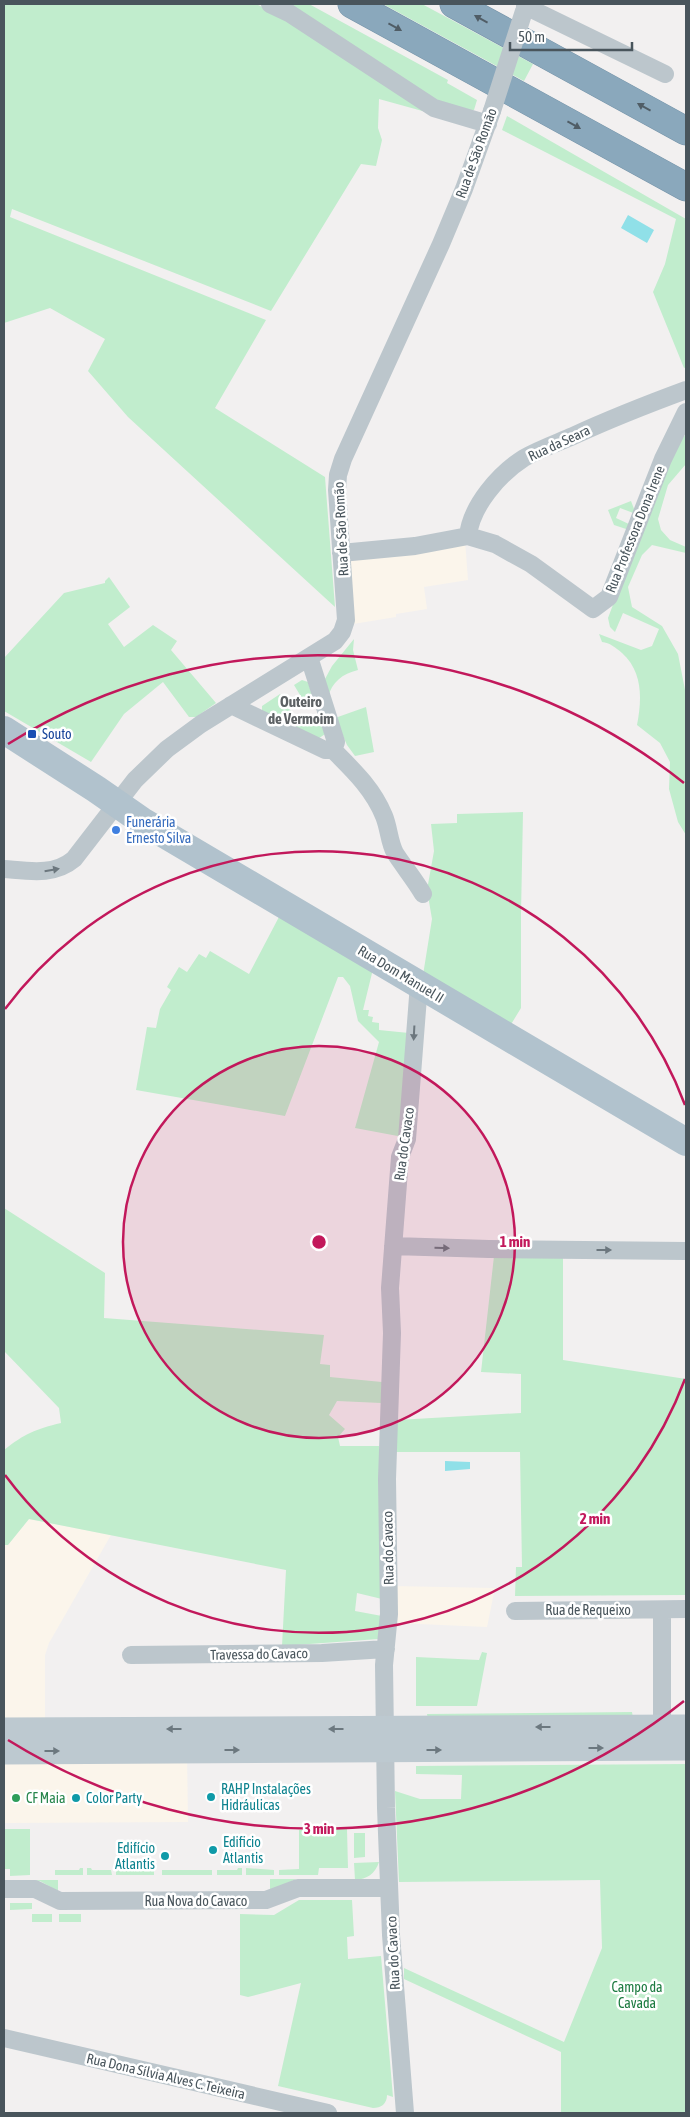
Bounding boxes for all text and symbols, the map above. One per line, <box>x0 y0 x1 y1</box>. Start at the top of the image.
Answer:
one-way arrow <box>475 14 488 23</box>
scale bar <box>510 20 632 52</box>
one-way arrow <box>387 23 402 31</box>
text: 50 m <box>518 28 545 45</box>
one-way arrow <box>636 103 651 111</box>
street label: Rua de São Romão <box>452 106 500 200</box>
one-way arrow <box>567 121 581 129</box>
street label: Rua da Seara <box>526 422 592 464</box>
street label: Rua Professora Dona Irene <box>602 463 668 595</box>
street label: Rua de São Romão <box>331 481 351 577</box>
district label: Outeiro de Vermoim <box>268 693 334 727</box>
place label: Souto <box>42 726 72 742</box>
marker: Souto <box>26 728 38 740</box>
place label: Funerária Ernesto Silva <box>126 814 191 846</box>
marker: Funerária Ernesto Silva <box>110 824 122 836</box>
one-way arrow <box>45 865 61 873</box>
street label: Rua Dom Manuel II <box>355 942 447 1006</box>
one-way arrow <box>410 1025 418 1041</box>
street label: Rua do Cavaco <box>391 1106 417 1182</box>
centre of rings <box>310 1233 328 1251</box>
text: 1 min <box>500 1233 530 1250</box>
one-way arrow <box>434 1244 450 1252</box>
one-way arrow <box>597 1246 613 1254</box>
text: 2 min <box>580 1510 610 1527</box>
street label: Rua do Cavaco <box>379 1511 397 1585</box>
street label: Rua de Requeixo <box>545 1602 631 1618</box>
street label: Travessa do Cavaco <box>210 1645 308 1663</box>
one-way arrow <box>535 1723 551 1731</box>
one-way arrow <box>165 1725 181 1733</box>
one-way arrow <box>328 1725 344 1733</box>
one-way arrow <box>589 1744 605 1752</box>
one-way arrow <box>225 1746 241 1754</box>
one-way arrow <box>426 1746 442 1754</box>
one-way arrow <box>45 1747 61 1755</box>
place label: RAHP Instalações Hidráulicas <box>221 1781 311 1813</box>
place label: CF Maia <box>26 1790 65 1806</box>
place label: Color Party <box>86 1790 142 1806</box>
marker: RAHP Instalações Hidráulicas <box>205 1791 217 1803</box>
marker: CF Maia <box>10 1792 22 1804</box>
marker: Color Party <box>70 1792 82 1804</box>
text: 3 min <box>304 1820 334 1837</box>
place label: Edificio Atlantis <box>223 1834 263 1866</box>
place label: Edifício Atlantis <box>115 1840 155 1872</box>
marker: Edificio Atlantis <box>207 1844 219 1856</box>
marker: Edifício Atlantis <box>159 1850 171 1862</box>
street label: Rua Nova do Cavaco <box>145 1893 247 1909</box>
street label: Rua do Cavaco <box>383 1916 403 1990</box>
park label: Campo da Cavada <box>611 1979 663 2011</box>
street label: Rua Dona Sílvia Alves C. Teixeira <box>85 2050 247 2102</box>

